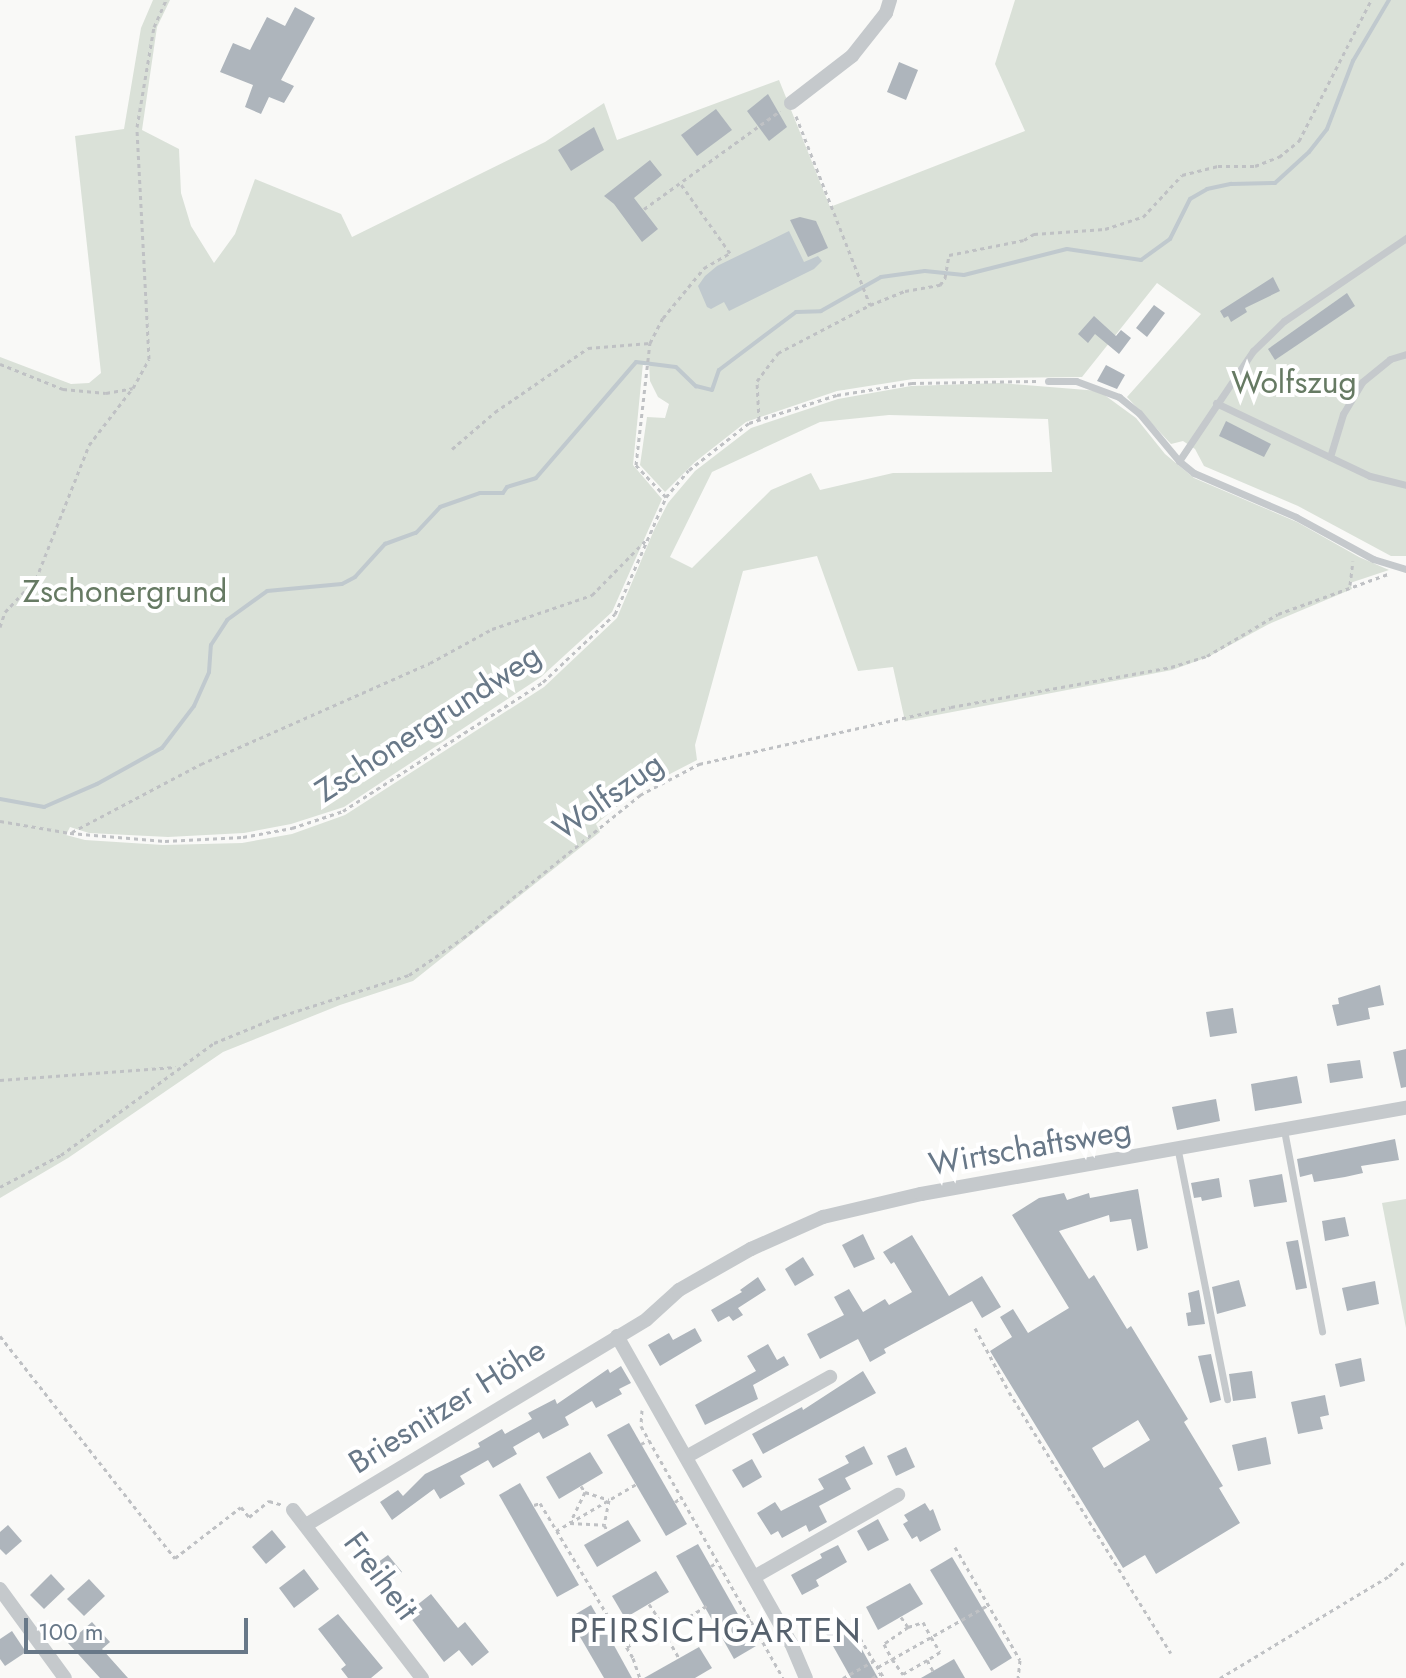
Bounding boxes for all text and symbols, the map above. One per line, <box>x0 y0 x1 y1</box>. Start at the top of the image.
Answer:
park label: Wolfszug <box>1231 363 1357 401</box>
park label: Zschonergrund <box>23 572 227 610</box>
street label: Zschonergrundweg <box>308 636 548 810</box>
street label: Wolfszug <box>546 744 670 848</box>
street label: Wirtschaftsweg <box>926 1110 1134 1184</box>
street label: Briesnitzer Höhe <box>342 1330 552 1482</box>
street label: Freiheit <box>336 1525 426 1627</box>
scale bar <box>28 1602 252 1652</box>
district label: PFIRSICHGARTEN <box>569 1611 863 1651</box>
text: 100 m <box>38 1614 104 1649</box>

